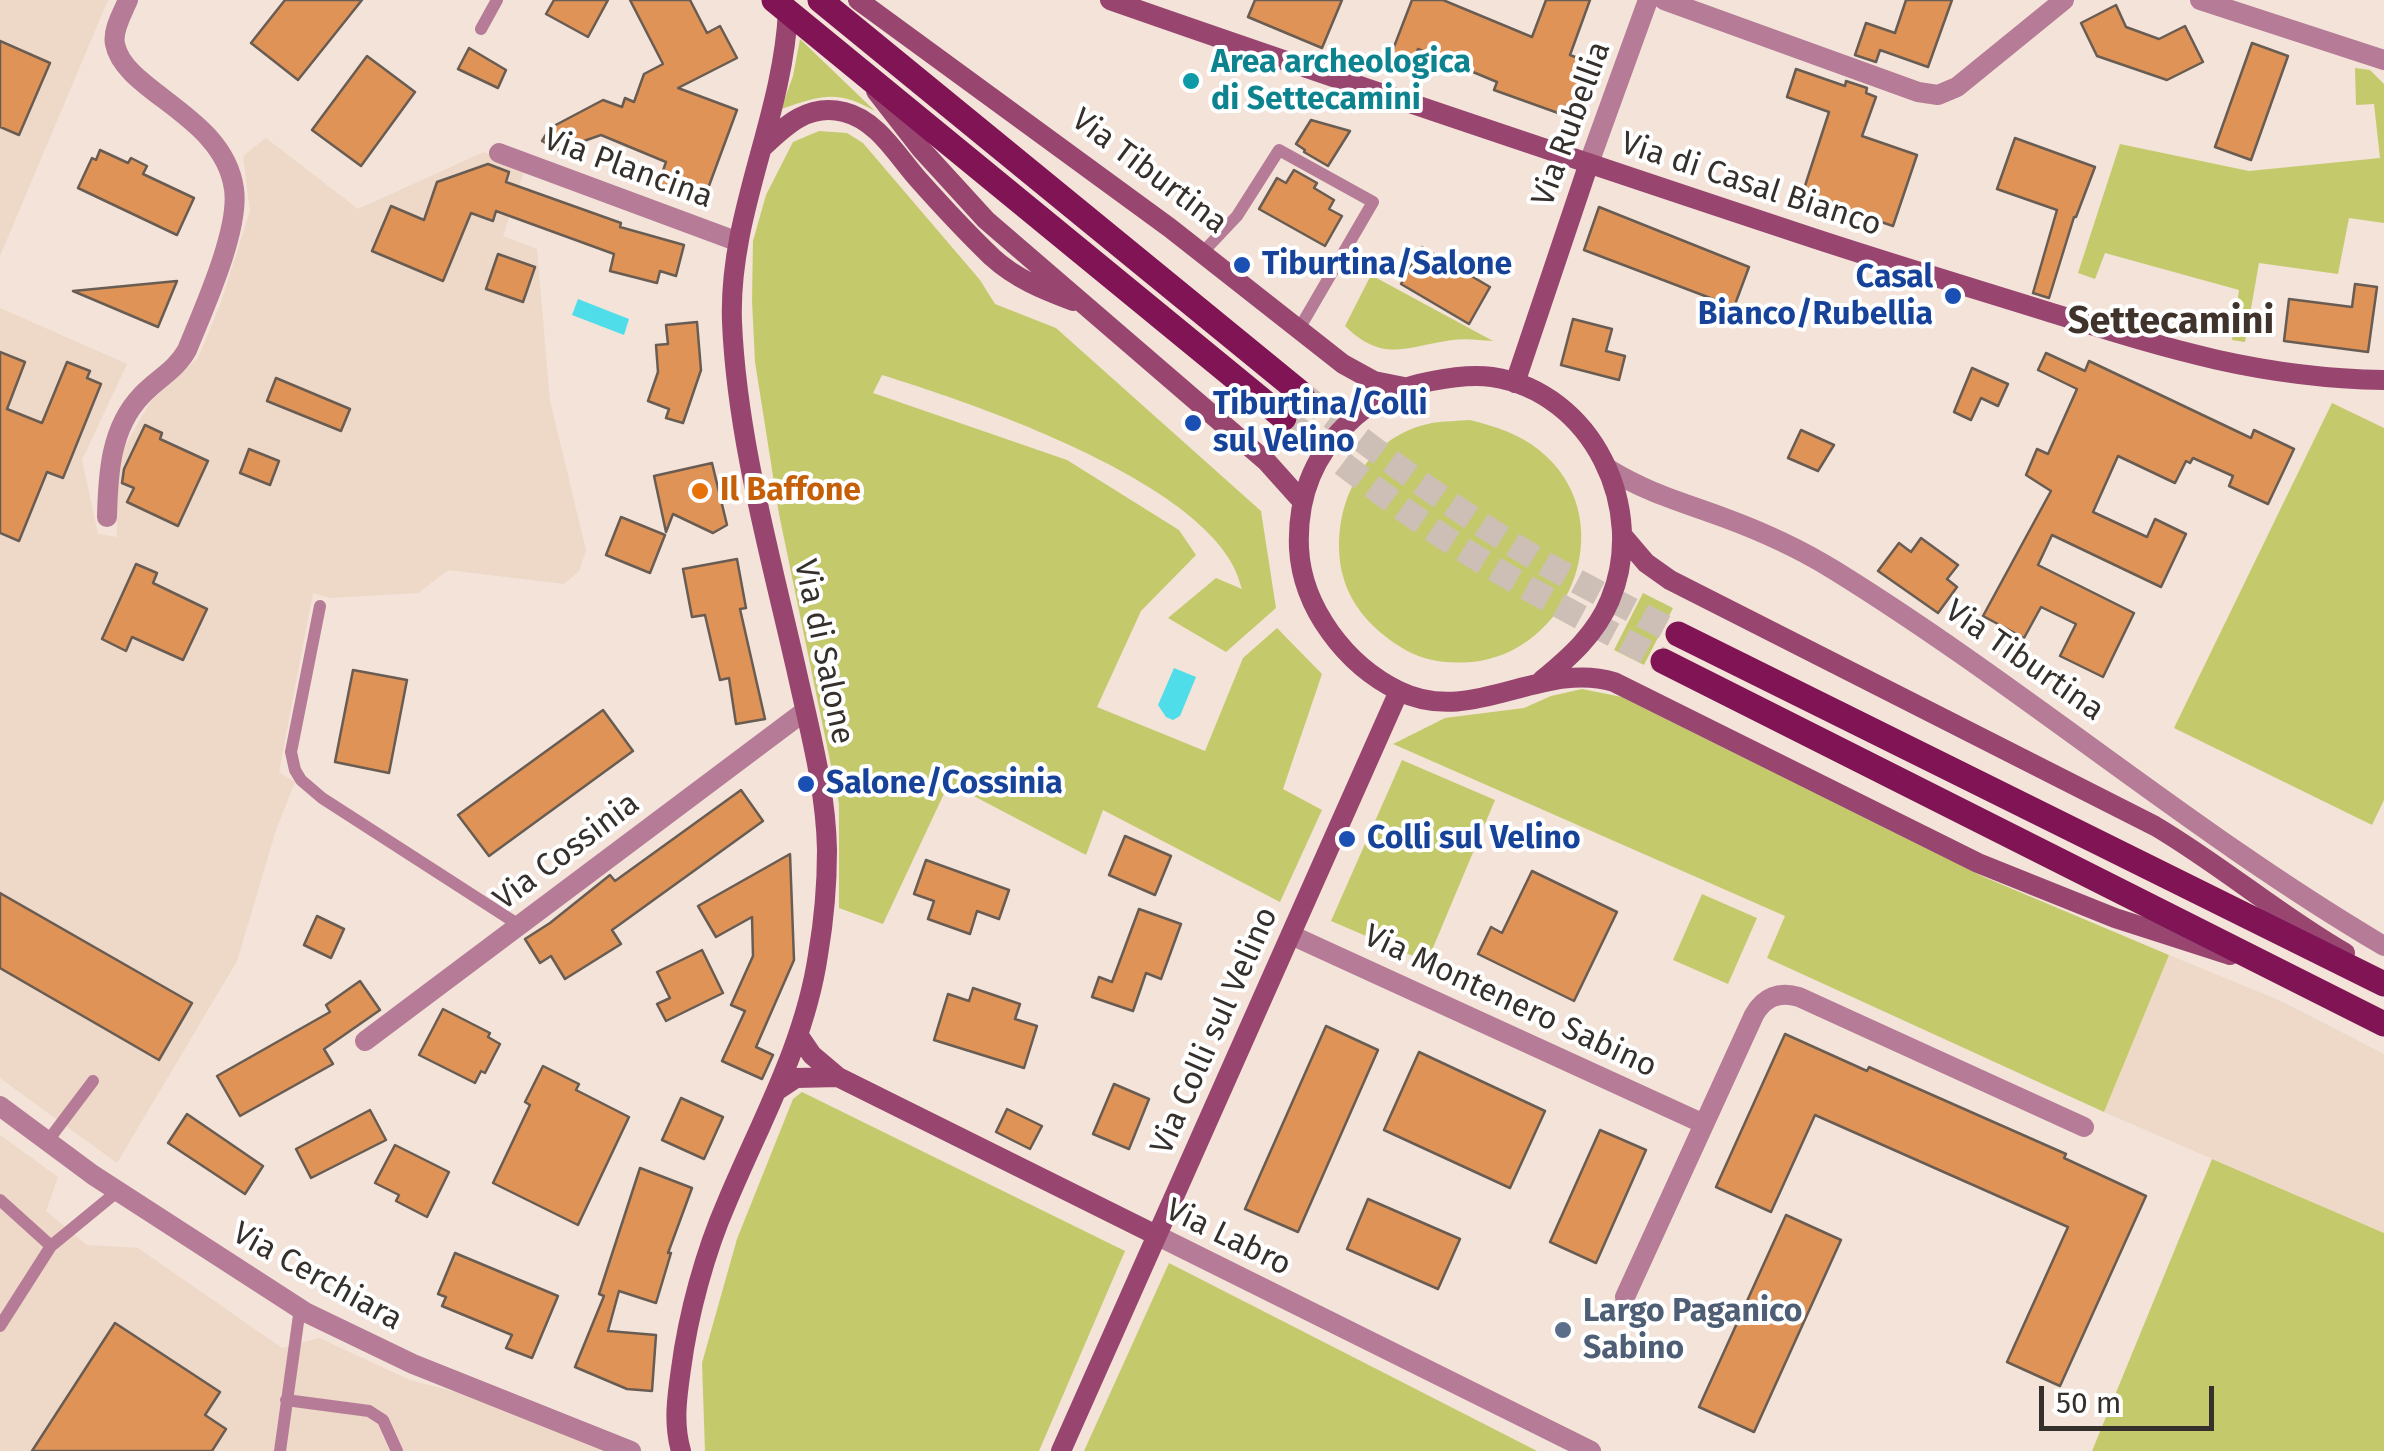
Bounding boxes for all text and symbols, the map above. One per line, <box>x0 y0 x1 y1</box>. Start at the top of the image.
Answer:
street label: Via Rubellia <box>1524 36 1620 212</box>
place label: Area archeologica di Settecamini <box>1211 44 1471 119</box>
marker: Area archeologica di Settecamini <box>1180 70 1202 92</box>
street label: Via Tiburtina <box>1064 101 1234 243</box>
street label: Via Plancina <box>538 121 718 217</box>
street label: Via di Casal Bianco <box>1616 125 1886 245</box>
place label: Tiburtina/Salone <box>1262 246 1512 284</box>
marker: Tiburtina/Salone <box>1231 254 1253 276</box>
place label: Casal Bianco/Rubellia <box>1698 259 1933 334</box>
marker: Casal Bianco/Rubellia <box>1942 285 1964 307</box>
district label: Settecamini <box>2068 299 2274 345</box>
place label: Tiburtina/Colli sul Velino <box>1213 386 1427 461</box>
marker: Tiburtina/Colli sul Velino <box>1182 412 1204 434</box>
place label: Il Baffone <box>720 472 861 510</box>
marker: Il Baffone <box>689 480 711 502</box>
street label: Via di Salone <box>785 556 861 748</box>
street label: Via Tiburtina <box>1937 592 2111 730</box>
place label: Salone/Cossinia <box>826 765 1063 803</box>
marker: Salone/Cossinia <box>795 773 817 795</box>
street label: Via Cossinia <box>487 785 647 919</box>
place label: Colli sul Velino <box>1367 820 1581 858</box>
marker: Colli sul Velino <box>1336 828 1358 850</box>
street label: Via Colli sul Velino <box>1143 901 1287 1161</box>
street label: Via Montenero Sabino <box>1358 917 1662 1087</box>
street label: Via Labro <box>1159 1191 1297 1285</box>
street label: Via Cerchiara <box>226 1215 408 1339</box>
place label: Largo Paganico Sabino <box>1583 1293 1802 1368</box>
marker: Largo Paganico Sabino <box>1552 1319 1574 1341</box>
scale bar <box>2044 1366 2219 1428</box>
text: 50 m <box>2056 1385 2121 1421</box>

